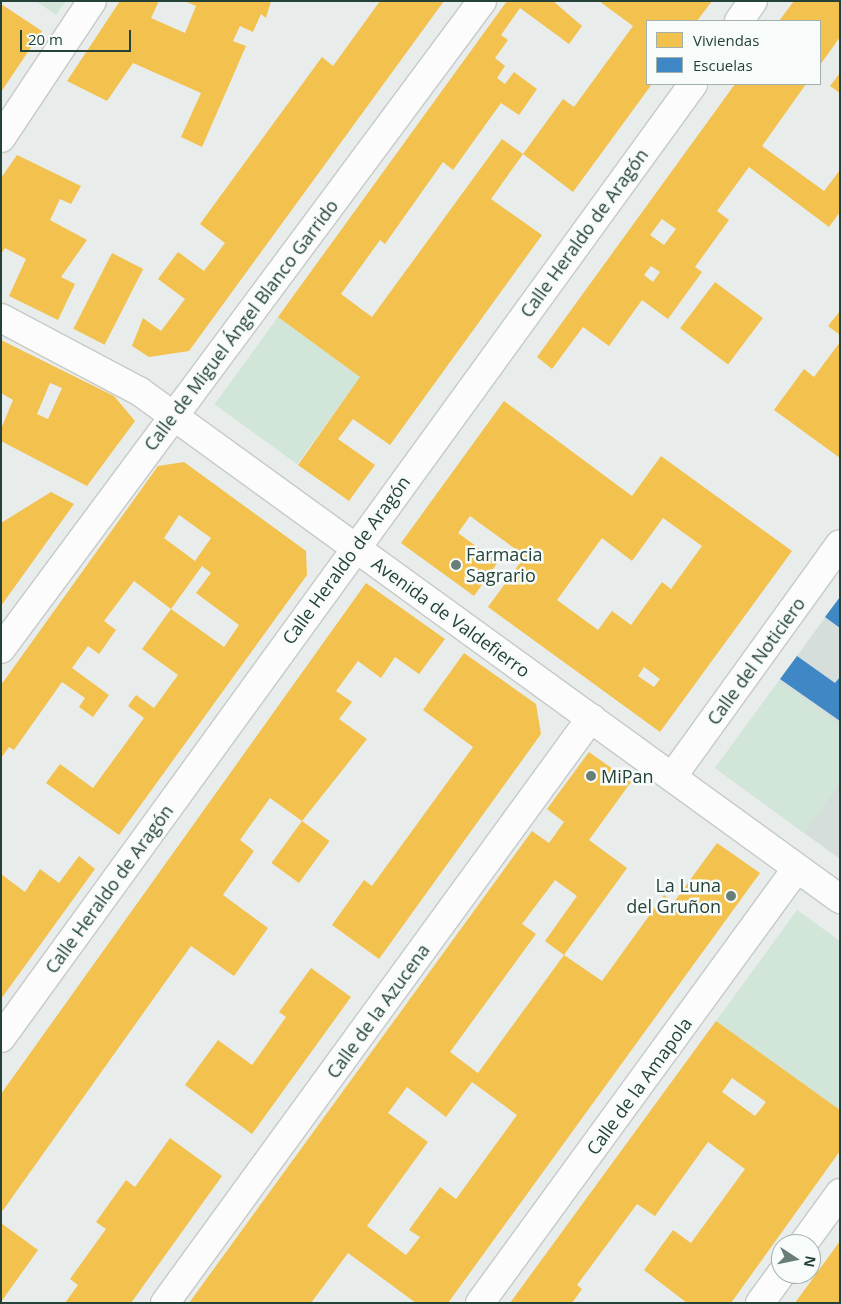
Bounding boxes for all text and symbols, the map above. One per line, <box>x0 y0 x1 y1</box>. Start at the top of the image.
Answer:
scale bar <box>22 20 134 52</box>
legend <box>646 20 821 85</box>
text: 20 m <box>28 29 63 49</box>
text: Viviendas <box>693 30 759 50</box>
text: Escuelas <box>693 55 753 75</box>
street label: Calle Heraldo de Aragón <box>516 144 652 322</box>
street label: Calle de Miguel Ángel Blanco Garrido <box>139 195 343 455</box>
street label: Calle Heraldo de Aragón <box>278 471 414 649</box>
place label: Farmacia Sagrario <box>466 544 542 586</box>
street label: Avenida de Valdefierro <box>368 552 534 682</box>
marker: Farmacia Sagrario <box>450 559 462 571</box>
street label: Calle del Noticiero <box>702 593 810 729</box>
place label: MiPan <box>601 765 654 787</box>
marker: MiPan <box>585 770 597 782</box>
street label: Calle Heraldo de Aragón <box>41 800 177 978</box>
place label: La Luna del Gruñon <box>626 875 721 918</box>
marker: La Luna del Gruñon <box>725 890 737 902</box>
street label: Calle de la Azucena <box>322 940 434 1082</box>
street label: Calle de la Amapola <box>582 1013 696 1159</box>
north arrow <box>771 1234 821 1284</box>
text: N <box>800 1254 821 1269</box>

